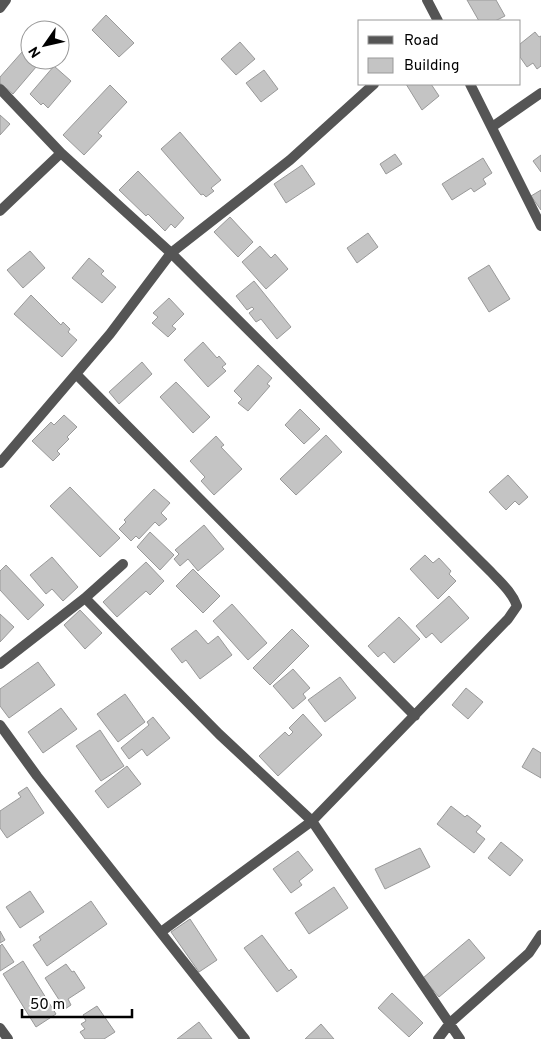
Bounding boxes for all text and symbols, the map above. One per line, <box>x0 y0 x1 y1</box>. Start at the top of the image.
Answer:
north arrow <box>20 20 70 70</box>
legend <box>358 20 521 85</box>
text: Road <box>404 32 439 51</box>
text: N <box>26 43 45 60</box>
text: Building <box>404 57 459 76</box>
scale bar <box>22 986 132 1018</box>
text: 50 m <box>30 996 65 1015</box>

